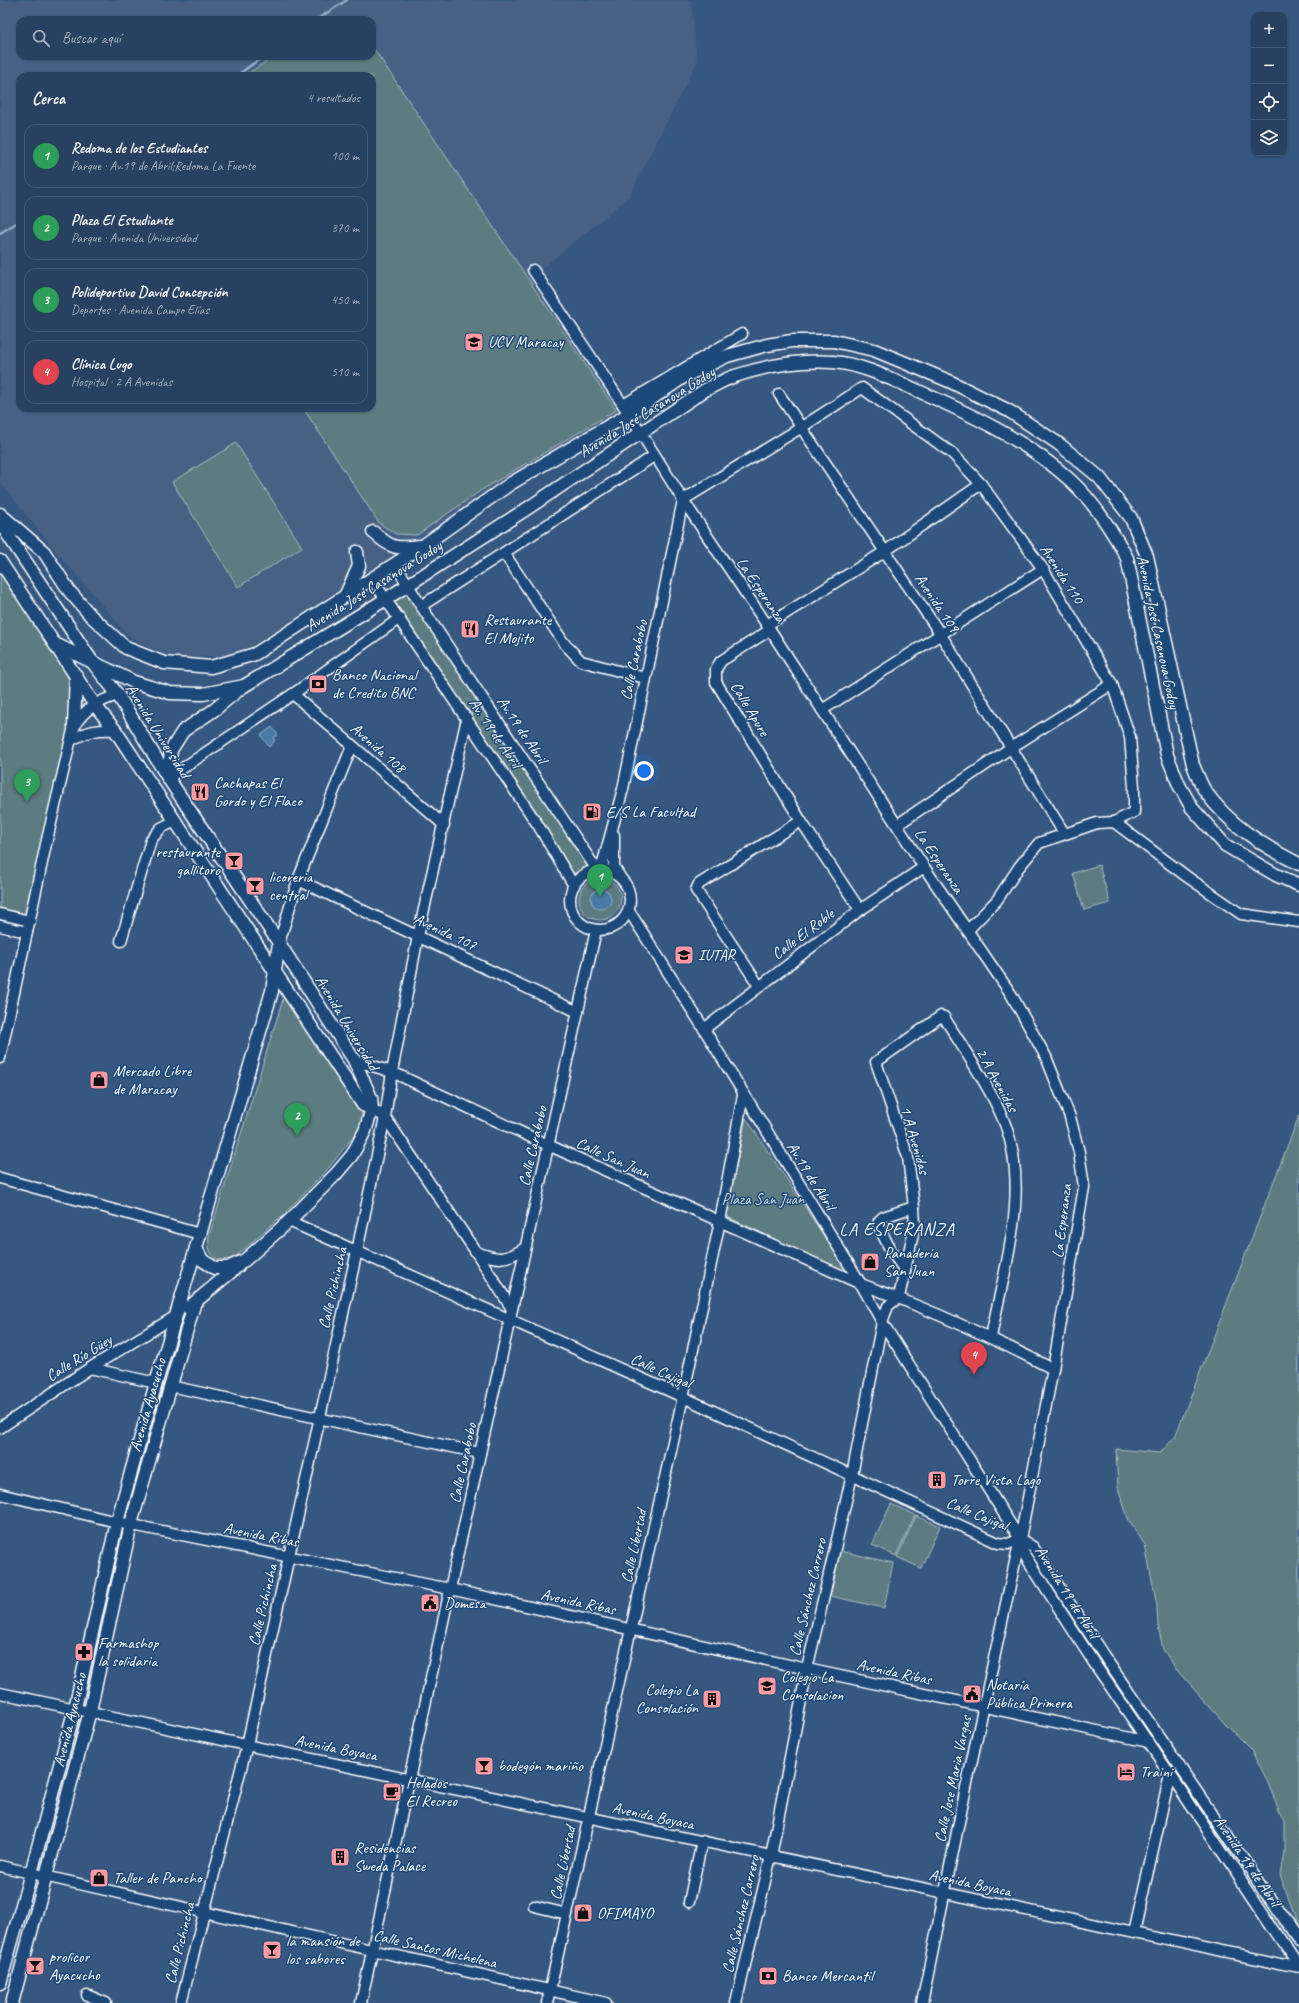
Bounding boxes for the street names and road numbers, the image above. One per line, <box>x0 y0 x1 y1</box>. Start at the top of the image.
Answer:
street label: Avenida José Casanova Godoy <box>575 361 720 462</box>
street label: Avenida José Casanova Godoy <box>302 535 447 636</box>
street label: Avenida 110 <box>1035 540 1090 609</box>
street label: Avenida José Casanova Godoy <box>1132 553 1184 712</box>
street label: La Esperanza <box>732 554 791 627</box>
street label: Avenida 109 <box>910 570 965 638</box>
street label: Calle Carabobo <box>616 617 653 702</box>
street label: Calle Apure <box>726 678 775 741</box>
street label: Avenida Universidad <box>121 680 196 784</box>
street label: Av.19 de Abril <box>492 693 554 770</box>
street label: Av. 19 de Abril <box>464 694 528 775</box>
street label: Avenida 108 <box>346 718 411 779</box>
street label: La Esperanza <box>910 825 969 898</box>
street label: Calle El Roble <box>768 903 840 964</box>
street label: Avenida 107 <box>410 909 480 956</box>
street label: Avenida Universidad <box>311 972 385 1077</box>
street label: 2 A Avenidas <box>971 1045 1023 1117</box>
street label: Calle Carabobo <box>514 1103 552 1188</box>
street label: 1 A Avenidas <box>896 1104 935 1178</box>
street label: Calle San Juan <box>573 1133 654 1183</box>
street label: Av.19 de Abril <box>782 1138 841 1217</box>
street label: La Esperanza <box>1048 1182 1077 1259</box>
street label: Calle Pichincha <box>314 1244 352 1331</box>
street label: Calle Río Güey <box>42 1329 117 1386</box>
street label: Calle Cajigal <box>628 1349 697 1395</box>
street label: Avenida Ayacucho <box>125 1355 171 1454</box>
street label: Calle Carabobo <box>445 1420 482 1505</box>
street label: Calle Cajigal <box>943 1493 1014 1537</box>
street label: Calle Libertad <box>616 1505 652 1585</box>
street label: Avenida Ribas <box>222 1518 302 1552</box>
street label: Calle Sánchez Carrero <box>785 1535 832 1658</box>
street label: Avenida 19 de Abril <box>1031 1542 1105 1645</box>
street label: Calle Pichincha <box>244 1561 282 1648</box>
street label: Avenida Ribas <box>539 1584 619 1620</box>
street label: Avenida Ribas <box>855 1654 935 1690</box>
street label: Avenida Ayacucho <box>49 1670 92 1769</box>
street label: Calle Jose Maria Vargas <box>930 1713 976 1844</box>
street label: Avenida Boyaca <box>293 1730 380 1766</box>
street label: Avenida Boyaca <box>610 1798 697 1835</box>
street label: Avenida 19 de Abril <box>1209 1812 1287 1913</box>
street label: Calle Libertad <box>545 1822 581 1902</box>
street label: Calle Sánchez Carrero <box>718 1852 765 1975</box>
street label: Avenida Boyaca <box>927 1865 1014 1902</box>
street label: Calle Pichincha <box>160 1899 200 1986</box>
street label: Calle Santos Michelena <box>372 1925 500 1973</box>

